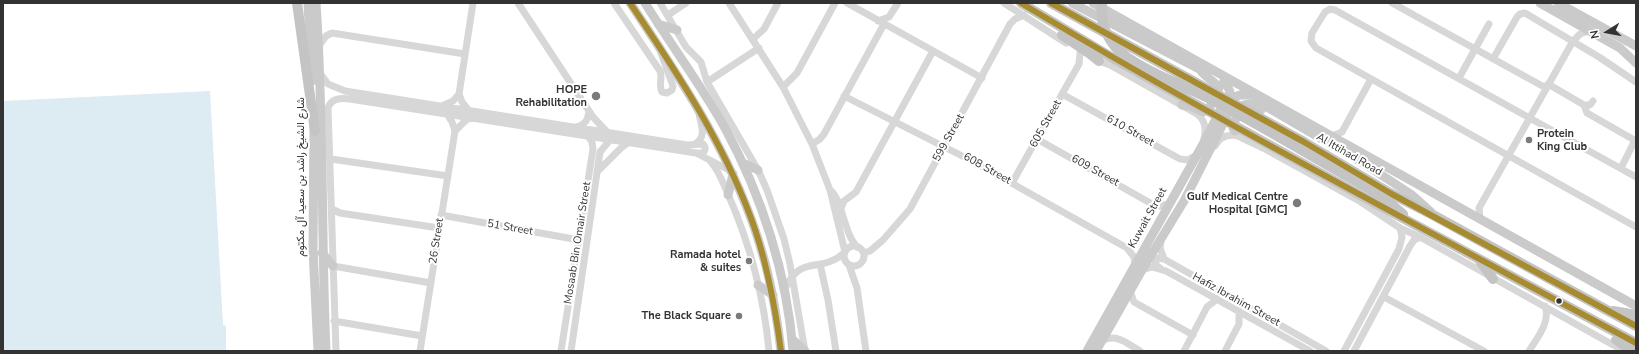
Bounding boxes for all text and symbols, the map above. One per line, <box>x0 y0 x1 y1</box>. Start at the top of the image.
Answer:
north arrow <box>1587 12 1627 52</box>
text: N <box>1587 29 1603 40</box>
place label: HOPE Rehabilitation <box>515 83 587 109</box>
marker: HOPE Rehabilitation <box>590 90 602 102</box>
street label: شارع الشيخ راشد بن سعيد آل مكتوم <box>294 97 308 257</box>
street label: 605 Street <box>1027 98 1065 150</box>
street label: 599 Street <box>930 112 968 164</box>
street label: 610 Street <box>1104 112 1156 150</box>
place label: Protein King Club <box>1537 127 1587 153</box>
street label: Al Ittihad Road <box>1314 131 1384 179</box>
marker: Protein King Club <box>1524 135 1534 145</box>
street label: 608 Street <box>961 150 1013 188</box>
street label: 609 Street <box>1069 152 1121 190</box>
street label: Mosaab Bin Omair Street <box>562 181 594 305</box>
street label: Kuwait Street <box>1126 185 1170 251</box>
place label: Gulf Medical Centre Hospital [GMC] <box>1187 190 1288 216</box>
marker: Gulf Medical Centre Hospital [GMC] <box>1291 197 1303 209</box>
street label: 26 Street <box>427 217 447 265</box>
street label: 51 Street <box>486 218 534 238</box>
place label: Ramada hotel & suites <box>670 248 741 274</box>
marker: Ramada hotel & suites <box>744 256 754 266</box>
street label: Hafiz Ibrahim Street <box>1190 270 1282 330</box>
unlabelled marker <box>1554 296 1564 306</box>
place label: The Black Square <box>642 309 731 323</box>
marker: The Black Square <box>734 311 744 321</box>

